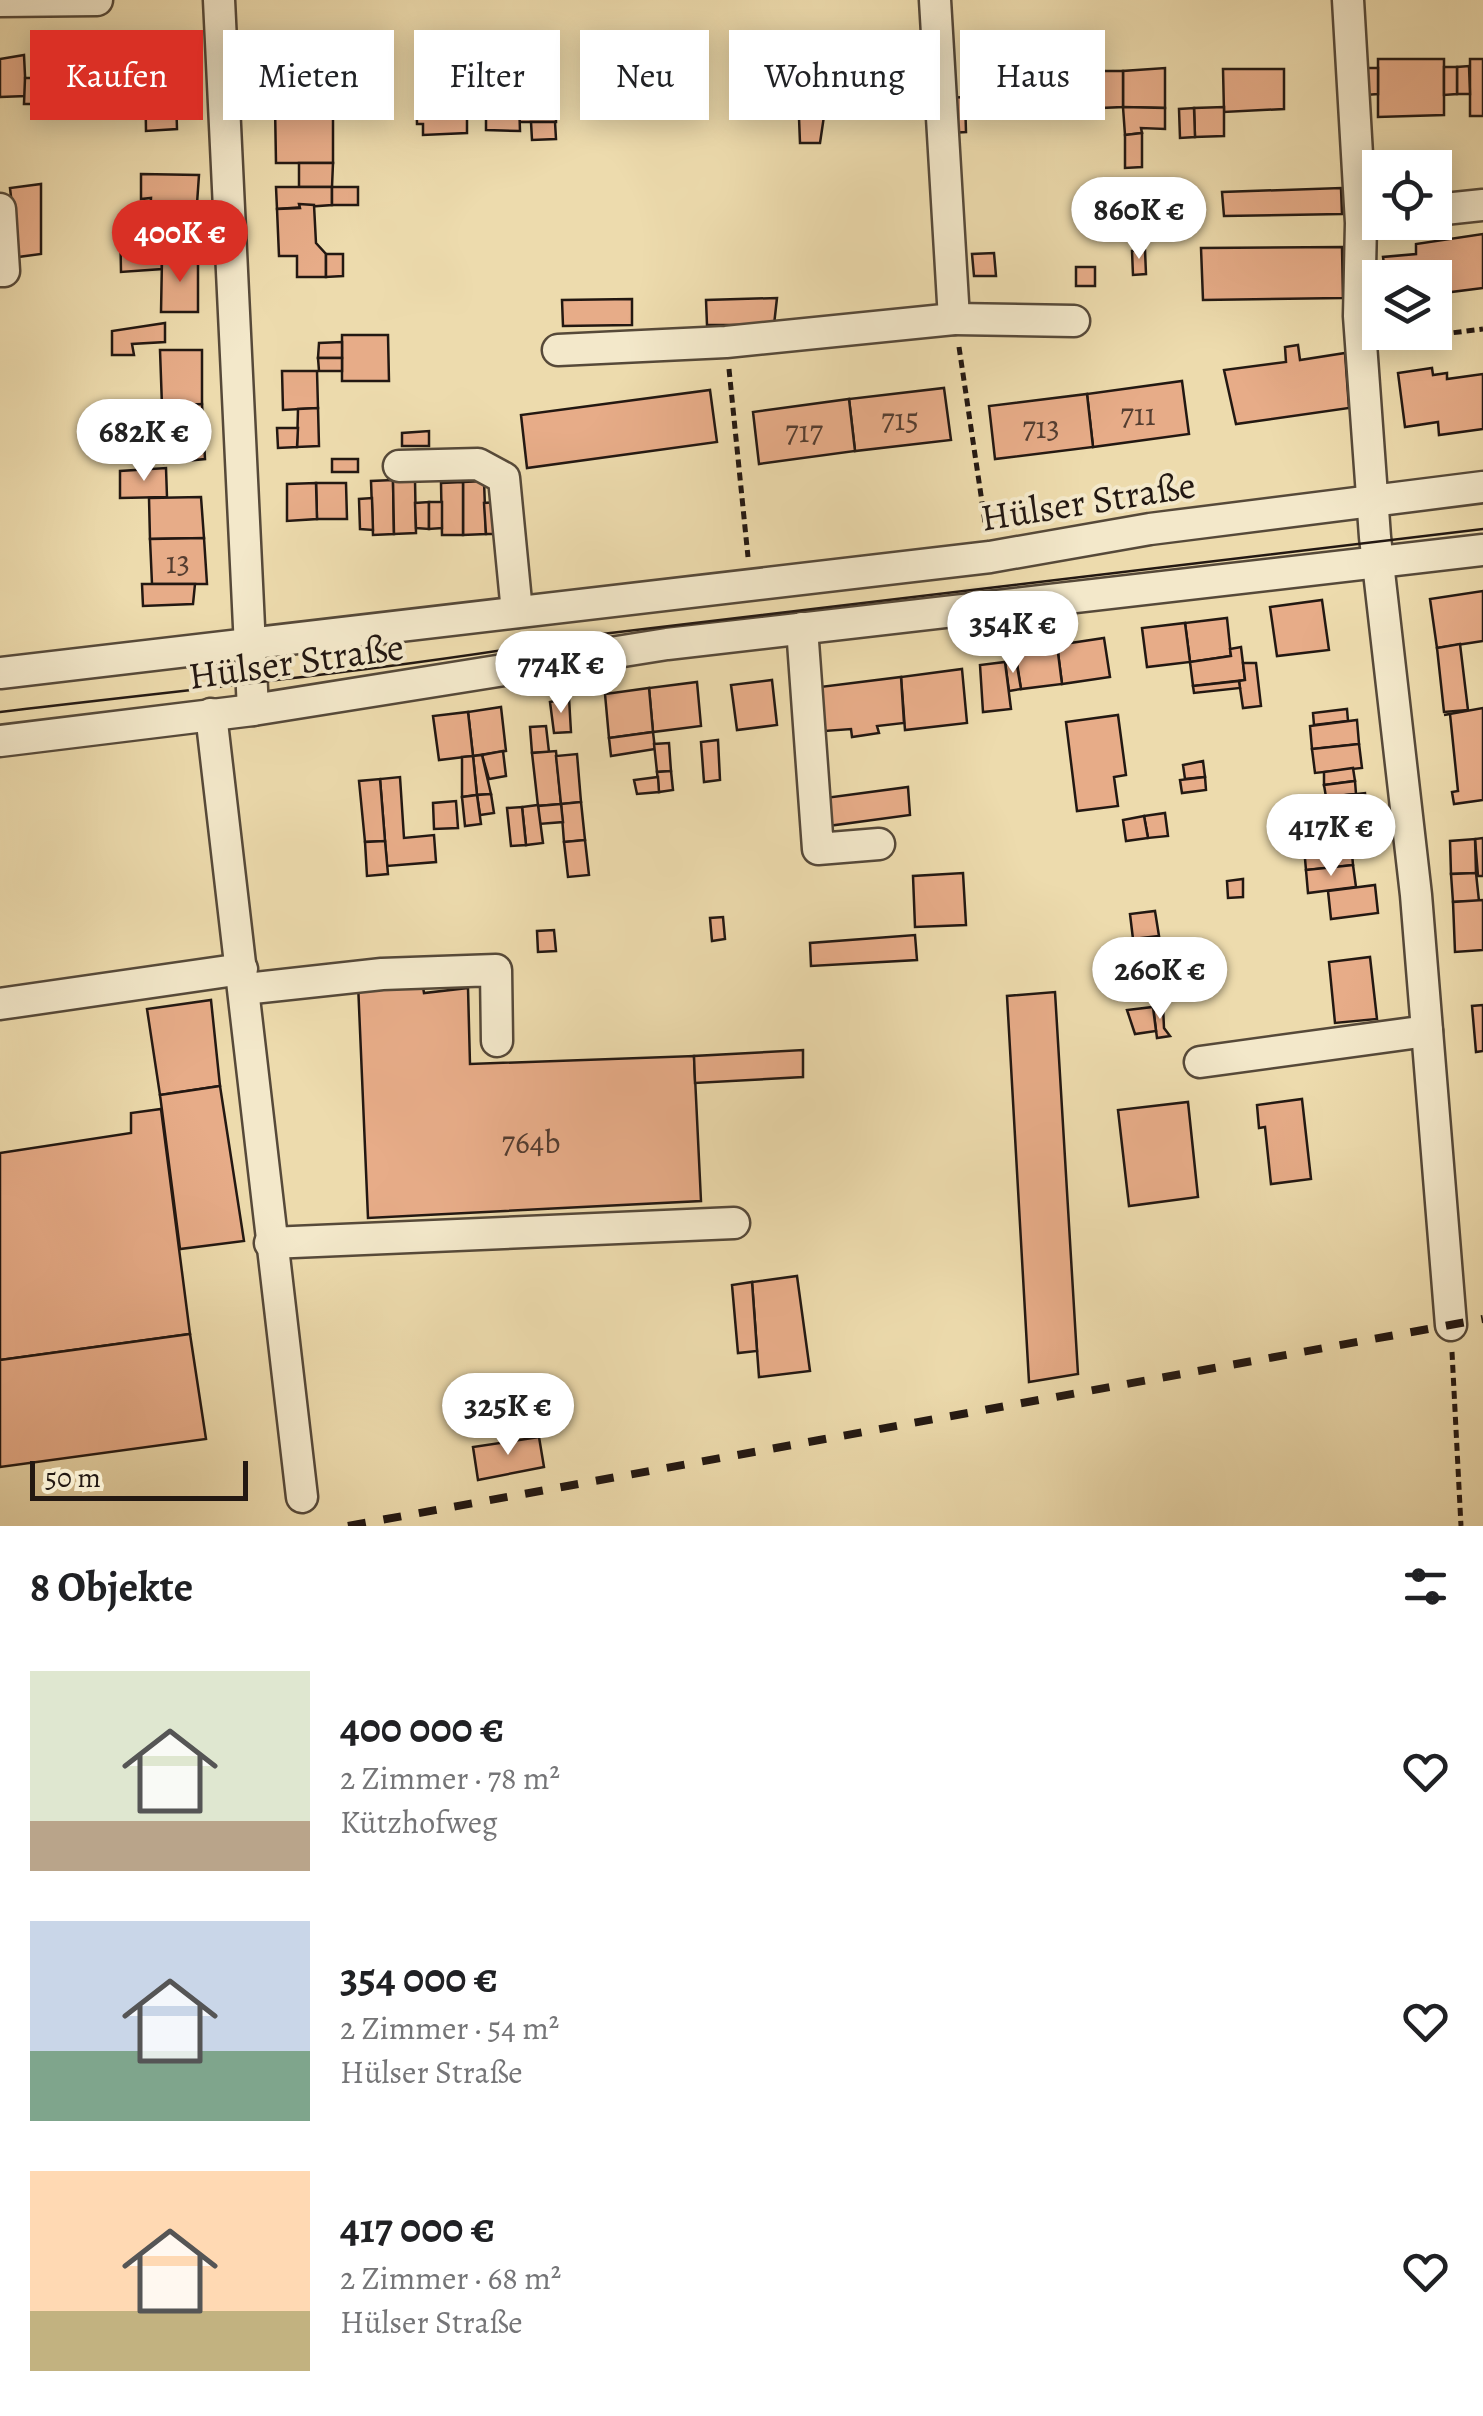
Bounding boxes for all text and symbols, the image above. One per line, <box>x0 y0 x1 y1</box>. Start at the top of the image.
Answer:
chip: Kaufen <box>30 30 203 120</box>
chip: Mieten <box>223 30 394 120</box>
chip: Filter <box>414 30 560 120</box>
chip: Neu <box>580 30 709 120</box>
chip: Wohnung <box>729 30 940 120</box>
chip: Haus <box>960 30 1105 120</box>
map controls <box>1362 150 1452 350</box>
button: locate <box>1362 150 1452 240</box>
pin: 860K € <box>1058 177 1220 262</box>
text: 860K € <box>1093 187 1185 231</box>
pin: 400K € <box>99 200 261 285</box>
text: 400K € <box>134 210 226 254</box>
button: layers <box>1362 260 1452 350</box>
house number: 711 <box>1120 392 1156 436</box>
house number: 715 <box>881 397 919 441</box>
pin: 682K € <box>63 399 225 484</box>
house number: 713 <box>1022 405 1060 449</box>
text: 682K € <box>99 409 189 453</box>
house number: 717 <box>785 409 823 453</box>
street label: Hülser Straße <box>977 458 1199 544</box>
house number: 13 <box>166 540 190 584</box>
pin: 354K € <box>932 591 1094 676</box>
text: 354K € <box>969 601 1057 645</box>
street label: Hülser Straße <box>185 620 407 702</box>
pin: 774K € <box>480 631 642 716</box>
text: 774K € <box>517 641 605 685</box>
pin: 417K € <box>1250 794 1412 879</box>
text: 417K € <box>1288 804 1374 848</box>
pin: 260K € <box>1079 937 1241 1022</box>
text: 260K € <box>1114 947 1206 991</box>
house number: 764b <box>502 1120 560 1164</box>
pin: 325K € <box>427 1373 589 1458</box>
text: 325K € <box>464 1383 552 1427</box>
scale bar <box>30 1456 248 1500</box>
text: 50 m <box>45 1459 101 1497</box>
text: 8 Objekte <box>30 1558 193 1615</box>
icon: filters <box>1398 1559 1453 1614</box>
text: 400 000 € <box>340 1699 504 1756</box>
icon: home <box>110 1711 230 1831</box>
icon: heart <box>1398 1744 1453 1799</box>
text: 2 Zimmer · 78 m² <box>340 1756 560 1800</box>
text: Kützhofweg <box>340 1800 498 1844</box>
text: 354 000 € <box>340 1949 498 2006</box>
icon: home <box>110 1961 230 2081</box>
icon: heart <box>1398 1994 1453 2049</box>
text: 2 Zimmer · 54 m² <box>340 2006 559 2050</box>
text: Hülser Straße <box>340 2050 523 2094</box>
text: 417 000 € <box>340 2199 495 2256</box>
icon: home <box>110 2211 230 2331</box>
icon: heart <box>1398 2244 1453 2299</box>
text: 2 Zimmer · 68 m² <box>340 2256 561 2300</box>
text: Hülser Straße <box>340 2300 523 2344</box>

